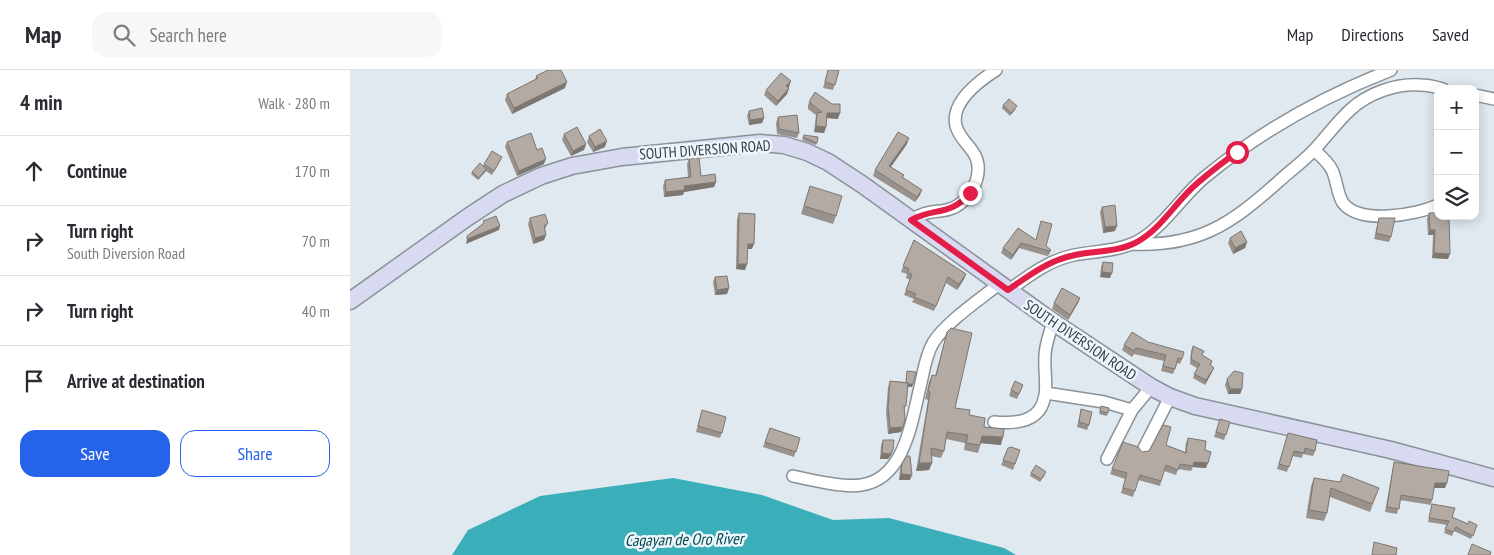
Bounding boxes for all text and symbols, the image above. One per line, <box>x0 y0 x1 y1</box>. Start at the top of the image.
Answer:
search box <box>92 12 442 57</box>
text: Map <box>25 19 62 50</box>
icon: search <box>110 21 138 49</box>
text: Search here <box>150 23 227 47</box>
text: Map <box>1287 23 1313 46</box>
text: Directions <box>1341 23 1404 46</box>
text: Saved <box>1432 23 1469 46</box>
map controls <box>1434 85 1479 220</box>
button: + <box>1434 85 1479 130</box>
text: 4 min <box>20 89 62 116</box>
text: Walk · 280 m <box>258 93 330 113</box>
button: − <box>1434 130 1479 175</box>
street label: SOUTH DIVERSION ROAD <box>639 135 771 164</box>
route start <box>1226 141 1249 164</box>
icon: ahead <box>20 157 48 185</box>
text: Continue <box>67 159 127 183</box>
text: 170 m <box>295 161 330 181</box>
button: layers <box>1434 175 1479 220</box>
route end <box>959 182 982 205</box>
text: Turn right <box>67 219 133 243</box>
icon: right <box>20 227 48 255</box>
text: 70 m <box>302 231 330 251</box>
text: South Diversion Road <box>67 243 185 263</box>
street label: SOUTH DIVERSION ROAD <box>1020 295 1140 384</box>
icon: right <box>20 297 48 325</box>
text: Turn right <box>67 299 133 323</box>
text: 40 m <box>302 301 330 321</box>
icon: arrive <box>20 367 48 395</box>
text: Arrive at destination <box>67 369 205 393</box>
button: Save <box>20 430 170 477</box>
button: Share <box>180 430 330 477</box>
water label: Cagayan de Oro River <box>625 528 746 550</box>

